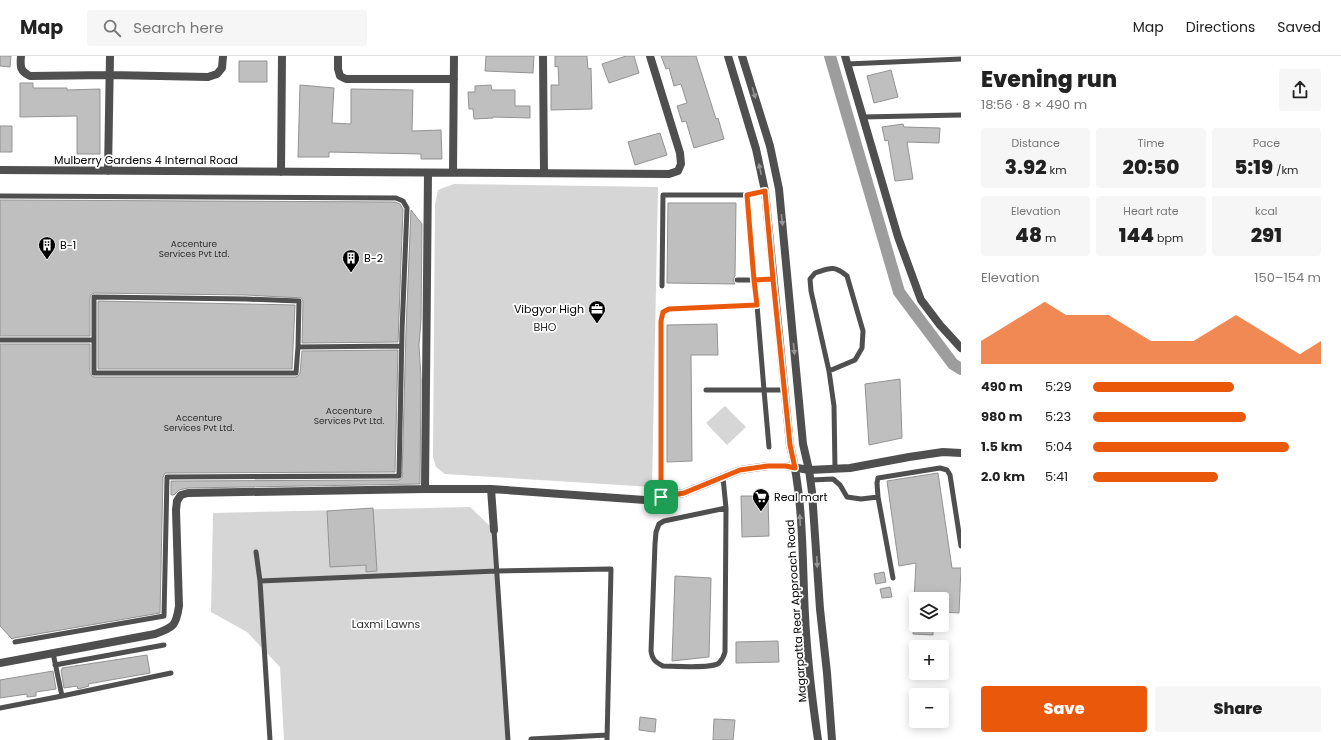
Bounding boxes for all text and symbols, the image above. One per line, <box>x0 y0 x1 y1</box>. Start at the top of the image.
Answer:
search box <box>87 10 367 46</box>
text: Map <box>20 14 63 41</box>
icon: search <box>101 17 123 39</box>
text: Search here <box>133 17 224 38</box>
text: Map <box>1133 17 1164 37</box>
text: Directions <box>1186 17 1255 37</box>
text: Saved <box>1277 17 1321 37</box>
text: Evening run <box>981 64 1117 95</box>
button: share <box>1279 69 1321 111</box>
one-way arrow <box>751 88 757 100</box>
text: 18:56 · 8 × 490 m <box>981 95 1087 114</box>
text: Distance <box>1012 135 1060 151</box>
text: Time <box>1138 135 1164 151</box>
text: Pace <box>1253 135 1280 151</box>
street label: Mulberry Gardens 4 Internal Road <box>54 152 238 168</box>
text: 3.92 <box>1005 153 1047 181</box>
text: 20:50 <box>1123 153 1179 181</box>
text: 5:19 <box>1234 153 1273 181</box>
one-way arrow <box>756 162 762 175</box>
text: km <box>1047 162 1067 178</box>
text: /km <box>1273 162 1298 178</box>
text: Elevation <box>1011 203 1060 219</box>
text: Heart rate <box>1123 203 1179 219</box>
text: kcal <box>1255 203 1278 219</box>
one-way arrow <box>778 214 785 226</box>
text: 48 <box>1015 221 1042 249</box>
text: 144 <box>1119 221 1154 249</box>
text: 291 <box>1251 221 1282 249</box>
text: m <box>1042 230 1056 246</box>
text: bpm <box>1154 230 1183 246</box>
building icon: B-1 <box>37 235 57 260</box>
place label: B-1 <box>60 237 76 253</box>
house number: Accenture Services Pvt Ltd. <box>159 238 229 260</box>
building icon: B-2 <box>341 248 361 273</box>
place label: B-2 <box>364 250 383 266</box>
text: Elevation <box>981 268 1040 287</box>
text: 150–154 m <box>1254 268 1321 287</box>
office icon: Vibgyor High <box>587 299 607 324</box>
place label: Vibgyor High <box>514 301 584 317</box>
park label: BHO <box>533 319 557 335</box>
one-way arrow <box>791 343 797 355</box>
text: 490 m <box>981 377 1023 396</box>
text: 5:29 <box>1045 377 1072 396</box>
house number: Accenture Services Pvt Ltd. <box>314 405 384 427</box>
text: 980 m <box>981 407 1022 426</box>
text: 5:23 <box>1045 407 1071 426</box>
house number: Accenture Services Pvt Ltd. <box>164 412 234 434</box>
text: 1.5 km <box>981 437 1023 456</box>
text: 5:04 <box>1045 437 1072 456</box>
text: 2.0 km <box>981 467 1025 486</box>
text: 5:41 <box>1045 467 1068 486</box>
pin <box>644 480 678 514</box>
icon: arrive <box>650 486 672 508</box>
supermarket icon: Real mart <box>751 487 771 512</box>
place label: Real mart <box>774 489 827 505</box>
one-way arrow <box>797 513 803 526</box>
street label: Magarpatta Rear Approach Road <box>782 519 810 703</box>
one-way arrow <box>814 556 820 569</box>
map controls <box>909 592 949 728</box>
button: layers <box>909 592 949 632</box>
park label: Laxmi Lawns <box>352 616 420 632</box>
button: + <box>909 640 949 680</box>
button: Save <box>981 686 1147 732</box>
button: Share <box>1155 686 1321 732</box>
button: − <box>909 688 949 728</box>

